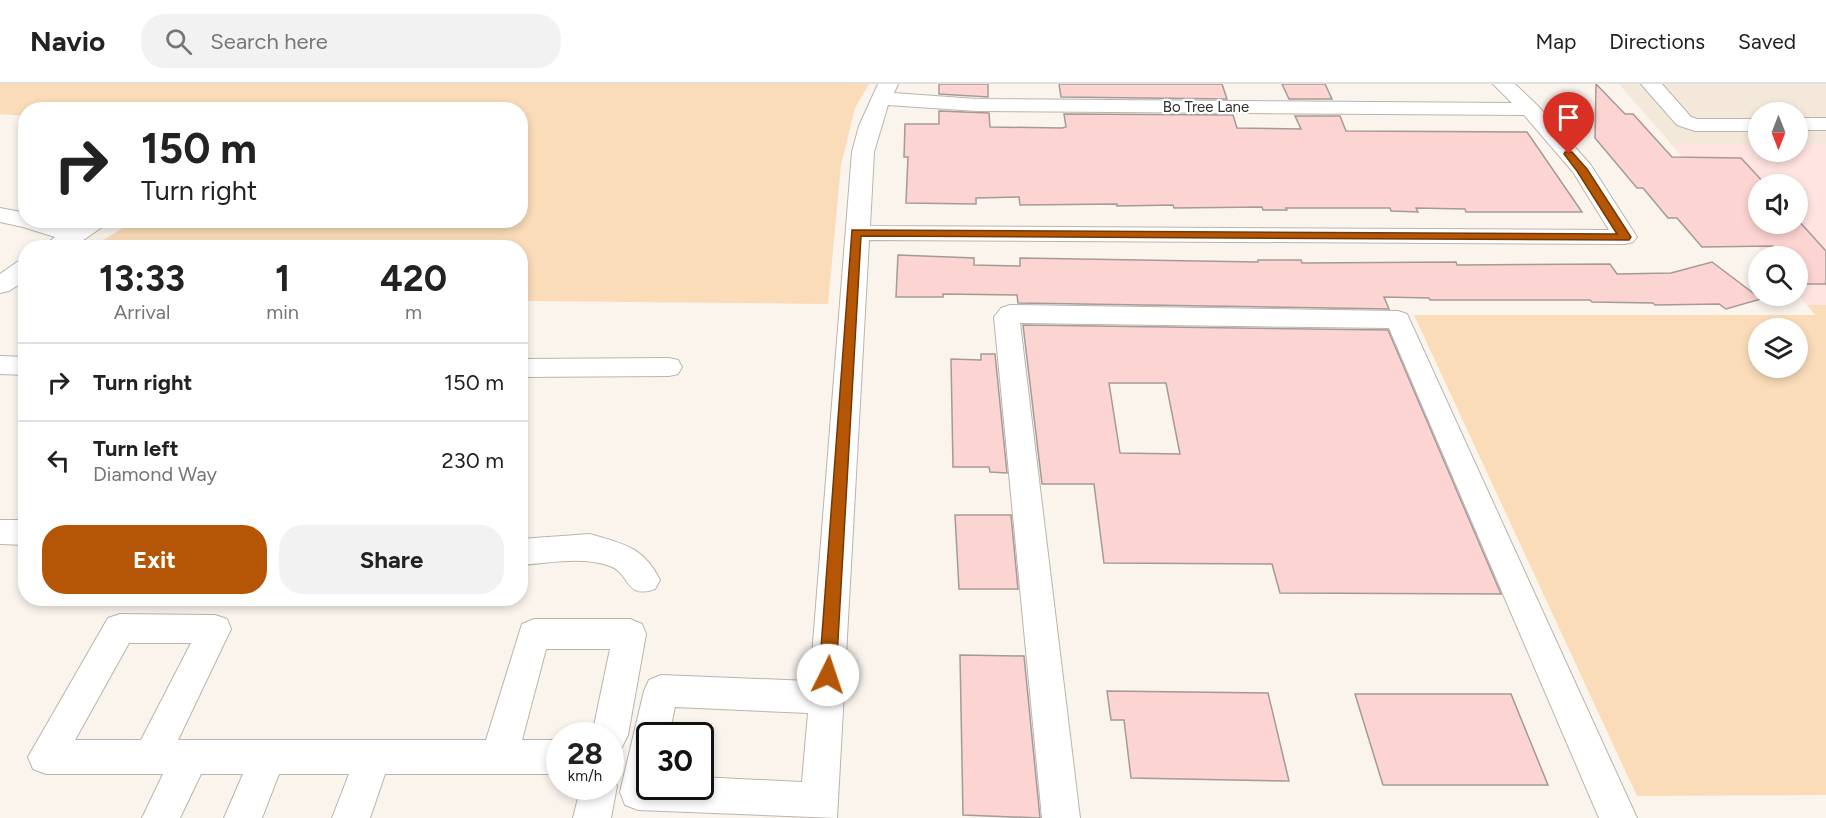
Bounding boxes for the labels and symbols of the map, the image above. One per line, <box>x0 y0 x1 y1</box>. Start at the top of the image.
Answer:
pin <box>1543 92 1594 154</box>
street label: Bo Tree Lane <box>1163 98 1249 116</box>
north arrow <box>1748 102 1808 162</box>
position arrow <box>796 643 860 707</box>
speed limit sign: 30 <box>636 722 714 800</box>

